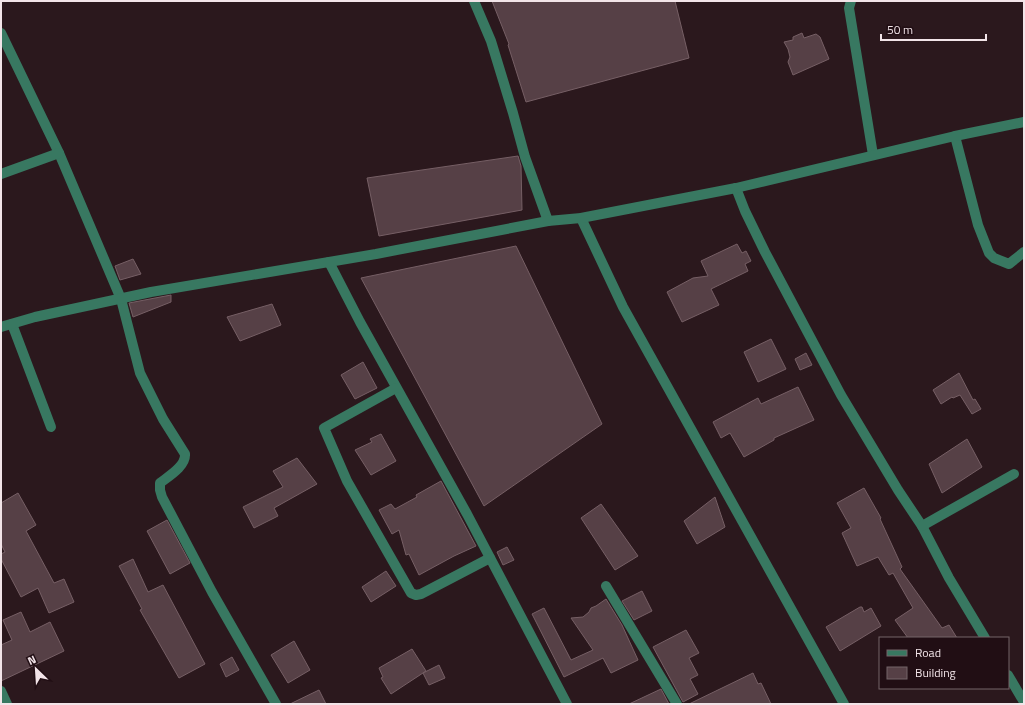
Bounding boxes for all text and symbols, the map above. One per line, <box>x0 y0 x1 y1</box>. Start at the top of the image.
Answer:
scale bar <box>881 16 986 42</box>
text: 50 m <box>887 20 913 39</box>
legend <box>879 637 1009 689</box>
text: Road <box>915 643 941 662</box>
north arrow <box>16 649 56 689</box>
text: N <box>25 651 39 669</box>
text: Building <box>915 663 956 682</box>

